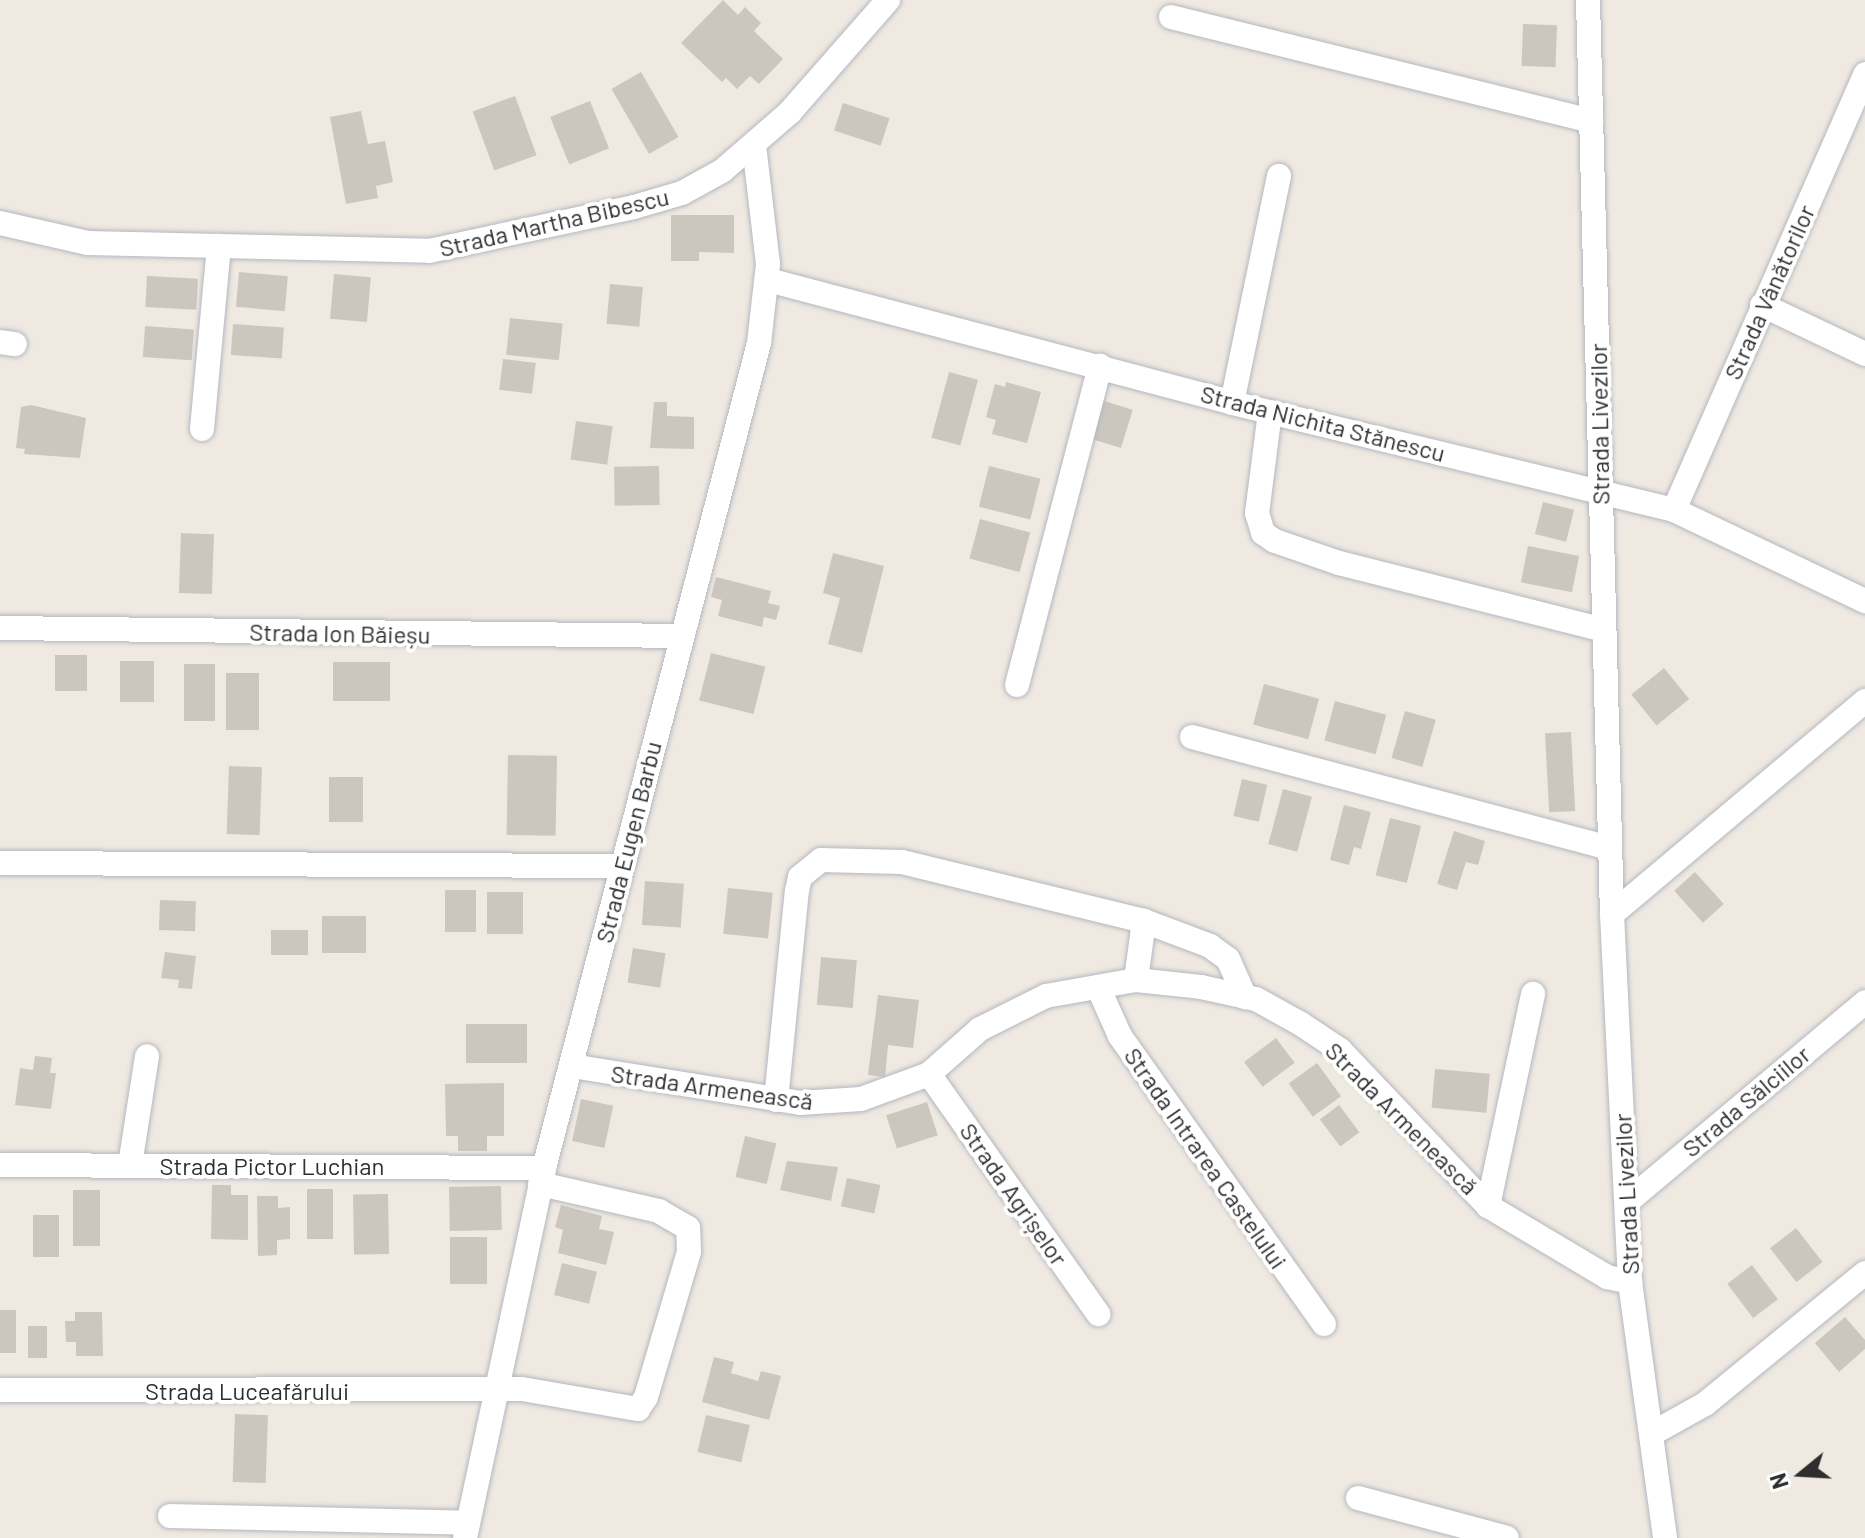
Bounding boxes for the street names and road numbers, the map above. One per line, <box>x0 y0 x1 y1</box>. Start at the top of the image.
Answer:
street label: Strada Martha Bibescu <box>436 182 672 262</box>
street label: Strada Vânătorilor <box>1718 200 1820 384</box>
street label: Strada Livezilor <box>1583 343 1615 505</box>
street label: Strada Nichita Stănescu <box>1198 379 1448 467</box>
street label: Strada Ion Băieșu <box>249 617 431 649</box>
street label: Strada Eugen Barbu <box>589 738 667 946</box>
street label: Strada Armenească <box>1320 1036 1484 1200</box>
street label: Strada Sălciilor <box>1676 1039 1816 1163</box>
street label: Strada Intrarea Castelului <box>1119 1042 1293 1274</box>
street label: Strada Armenească <box>609 1059 815 1115</box>
street label: Strada Livezilor <box>1607 1113 1645 1275</box>
street label: Strada Agrișelor <box>954 1117 1074 1271</box>
street label: Strada Pictor Luchian <box>160 1152 384 1180</box>
street label: Strada Luceafărului <box>145 1377 349 1405</box>

